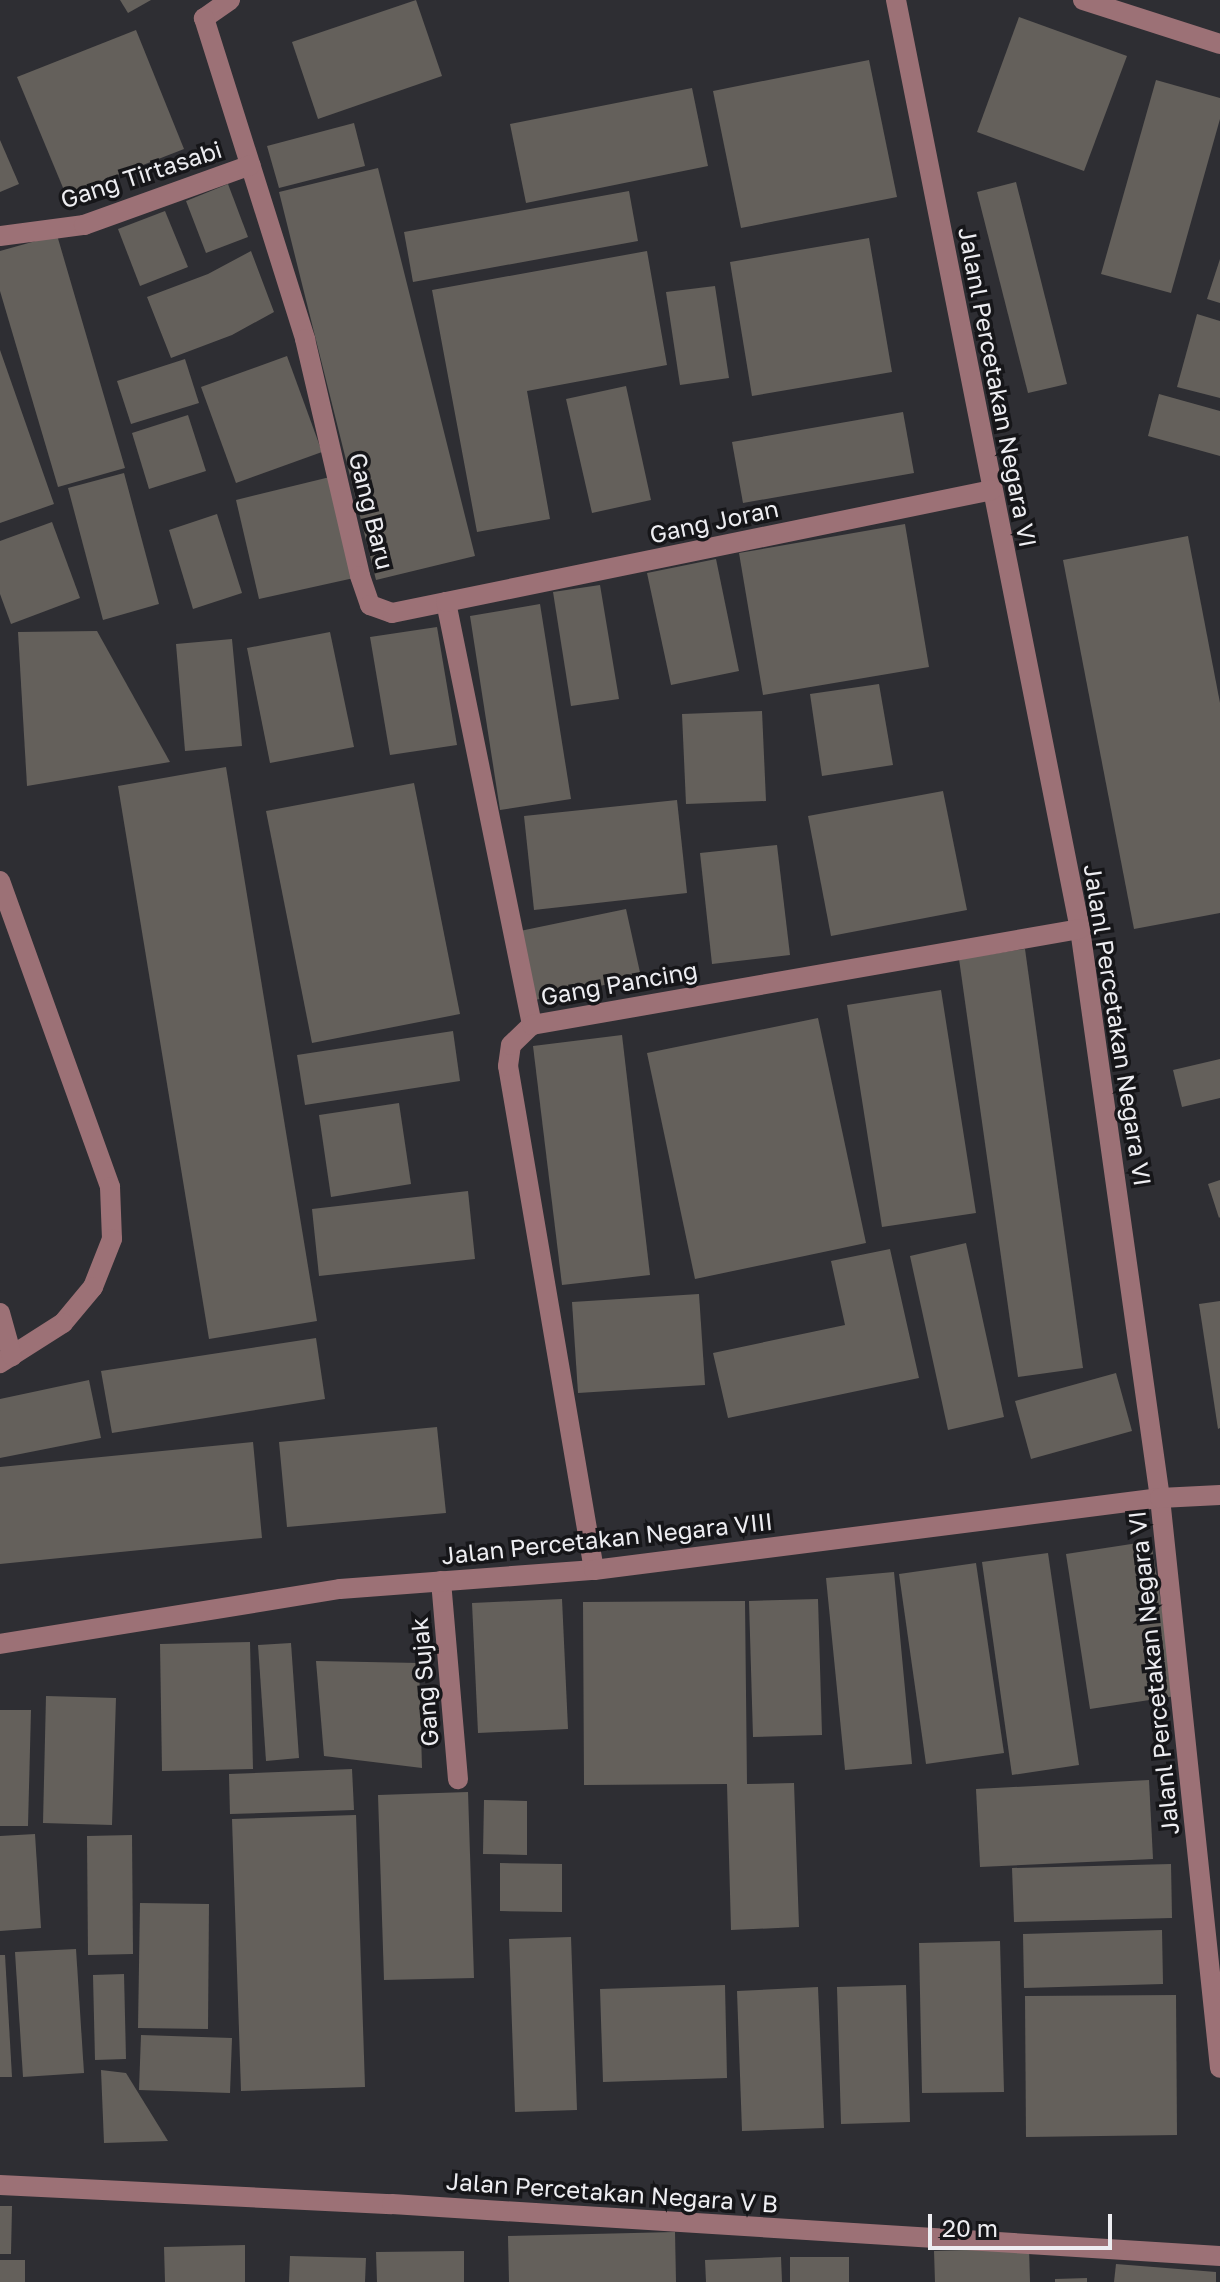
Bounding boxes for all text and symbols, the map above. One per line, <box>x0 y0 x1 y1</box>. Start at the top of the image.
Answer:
street label: Gang Tirtasabi <box>57 134 225 214</box>
street label: Jalanl Percetakan Negara VI <box>953 224 1043 550</box>
street label: Gang Baru <box>344 450 400 572</box>
street label: Gang Joran <box>647 493 781 549</box>
street label: Jalanl Percetakan Negara VI <box>1078 862 1158 1188</box>
street label: Gang Pancing <box>538 955 700 1011</box>
street label: Jalan Percetakan Negara VIII <box>440 1506 774 1570</box>
street label: Jalanl Percetakan Negara VI <box>1122 1510 1184 1836</box>
street label: Gang Sujak <box>404 1616 444 1748</box>
street label: Jalan Percetakan Negara V B <box>445 2166 779 2218</box>
scale bar <box>932 2198 1116 2248</box>
text: 20 m <box>942 2213 998 2242</box>

